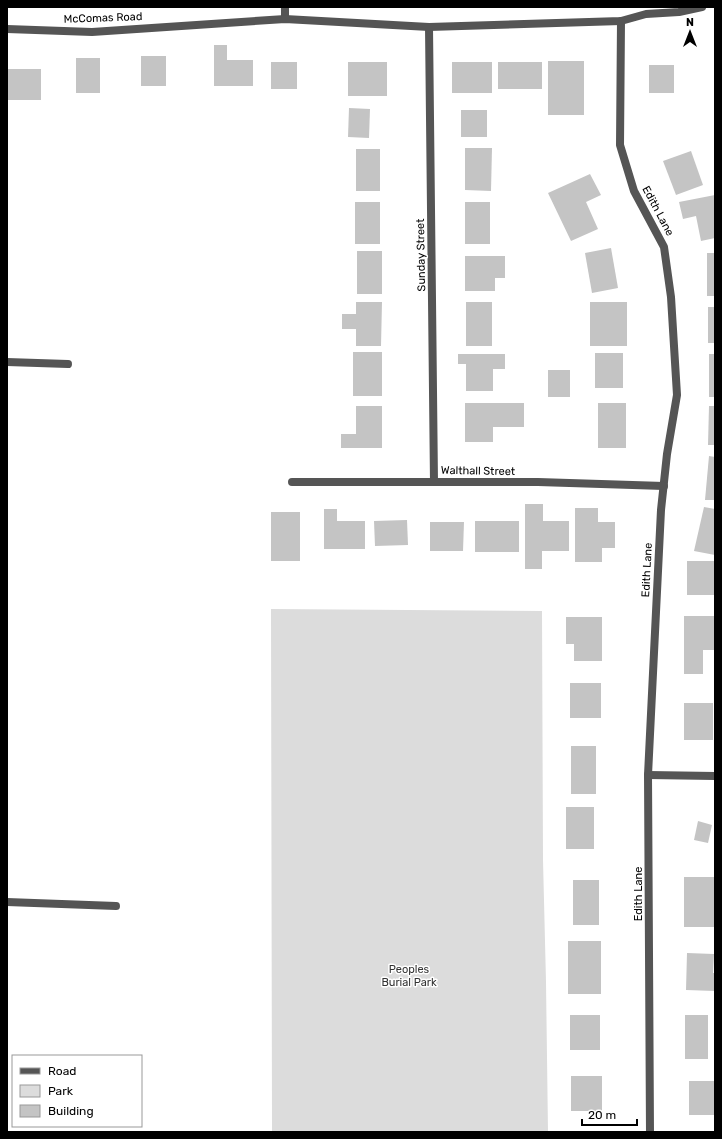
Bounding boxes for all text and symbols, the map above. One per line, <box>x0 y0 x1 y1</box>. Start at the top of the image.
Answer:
street label: McComas Road <box>63 10 143 26</box>
north arrow <box>670 12 710 52</box>
text: N <box>686 16 694 29</box>
street label: Edith Lane <box>639 184 677 238</box>
street label: Sunday Street <box>414 218 428 292</box>
street label: Walthall Street <box>441 464 516 478</box>
street label: Edith Lane <box>639 542 655 598</box>
street label: Edith Lane <box>632 867 645 921</box>
park label: Peoples Burial Park <box>381 963 437 989</box>
legend <box>12 1055 142 1127</box>
text: Road <box>48 1064 76 1078</box>
text: Park <box>48 1084 74 1098</box>
scale bar <box>582 1101 637 1127</box>
text: Building <box>48 1104 94 1118</box>
text: 20 m <box>588 1108 616 1122</box>

